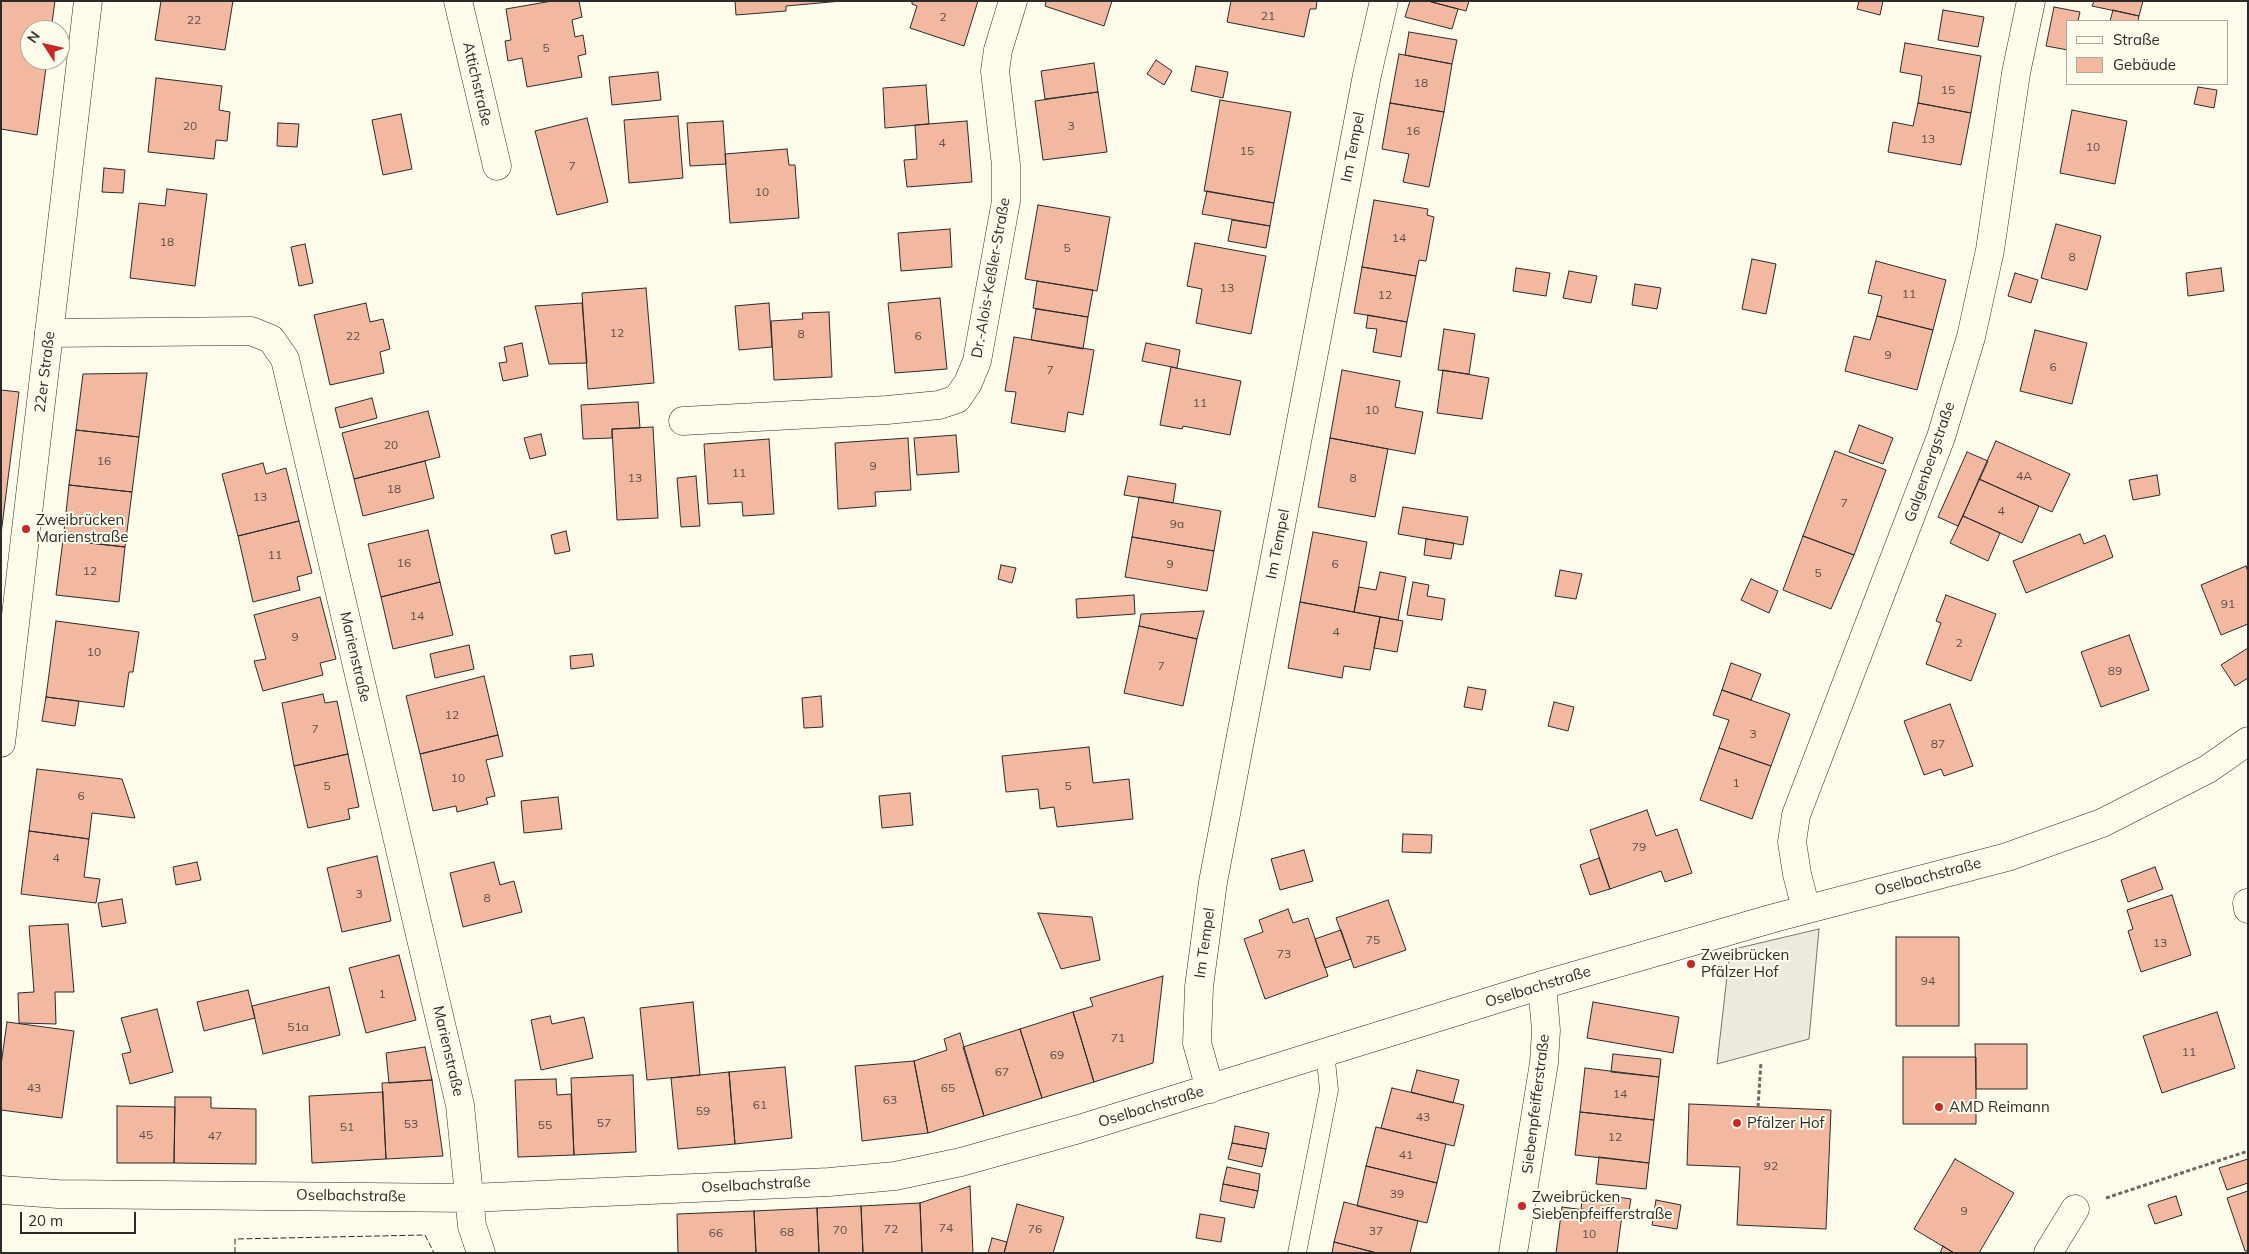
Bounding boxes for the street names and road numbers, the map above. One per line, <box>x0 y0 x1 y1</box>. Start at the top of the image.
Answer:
street label: Attichstraße <box>459 40 495 128</box>
street label: Im Tempel <box>1337 110 1369 184</box>
street label: Dr.-Alois-Keßler-Straße <box>968 196 1014 360</box>
street label: 22er Straße <box>31 330 59 414</box>
street label: Galgenbergstraße <box>1901 400 1959 524</box>
street label: Im Tempel <box>1262 507 1294 581</box>
street label: Marienstraße <box>336 610 374 704</box>
street label: Oselbachstraße <box>1873 854 1983 900</box>
street label: Im Tempel <box>1191 907 1219 979</box>
street label: Oselbachstraße <box>1483 962 1593 1012</box>
street label: Marienstraße <box>429 1004 467 1098</box>
street label: Siebenpfeifferstraße <box>1519 1033 1553 1175</box>
street label: Oselbachstraße <box>1096 1082 1206 1132</box>
street label: Oselbachstraße <box>701 1173 811 1197</box>
street label: Oselbachstraße <box>296 1186 406 1206</box>

